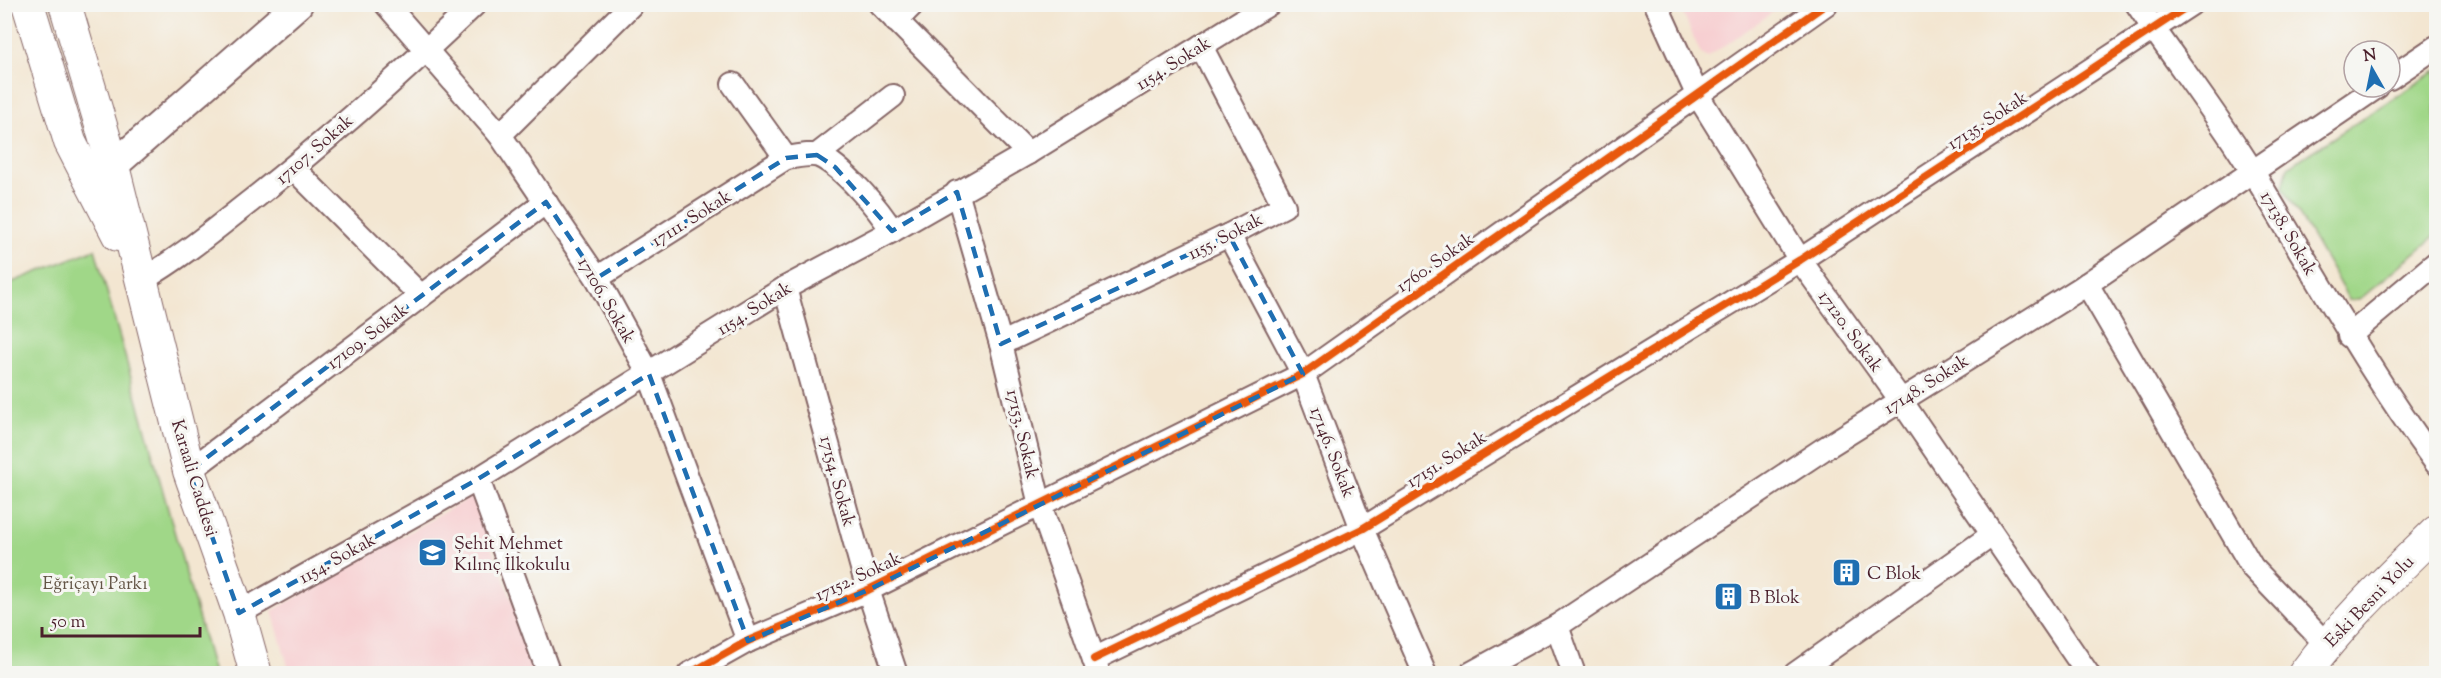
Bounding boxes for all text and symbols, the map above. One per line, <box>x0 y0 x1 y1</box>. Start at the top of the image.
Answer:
street label: 1154. Sokak <box>1131 31 1217 98</box>
north arrow <box>2342 39 2402 99</box>
text: N <box>2362 44 2378 69</box>
street label: 17135. Sokak <box>1943 86 2034 157</box>
street label: 17107. Sokak <box>271 109 360 192</box>
street label: 17111. Sokak <box>647 185 737 255</box>
street label: 17138. Sokak <box>2252 187 2322 281</box>
street label: 1155. Sokak <box>1184 208 1268 268</box>
street label: 1760. Sokak <box>1392 227 1481 300</box>
street label: 17106. Sokak <box>570 253 641 349</box>
street label: 1154. Sokak <box>712 276 798 343</box>
street label: 17120. Sokak <box>1811 286 1888 379</box>
street label: 17109. Sokak <box>322 298 415 377</box>
street label: 17148. Sokak <box>1879 349 1975 422</box>
street label: 17153. Sokak <box>998 387 1044 482</box>
street label: 17146. Sokak <box>1302 403 1360 502</box>
street label: Karaali Caddesi <box>163 417 223 540</box>
street label: 17151. Sokak <box>1402 426 1492 496</box>
street label: 17154. Sokak <box>811 433 861 530</box>
street label: 1154. Sokak <box>295 528 381 592</box>
place label: Şehit Mehmet Kılınç İlkokulu <box>454 532 570 579</box>
school or university icon: Şehit Mehmet Kılınç İlkokulu <box>417 537 449 569</box>
street label: 17152. Sokak <box>811 546 906 609</box>
street label: Eski Besni Yolu <box>2320 551 2421 654</box>
building icon: C Blok <box>1830 557 1862 589</box>
place label: C Blok <box>1867 562 1921 588</box>
park label: Eğriçayı Parkı <box>42 572 148 598</box>
building icon: B Blok <box>1712 581 1744 613</box>
place label: B Blok <box>1749 586 1800 612</box>
scale bar <box>42 600 200 638</box>
text: 50 m <box>50 610 86 636</box>

